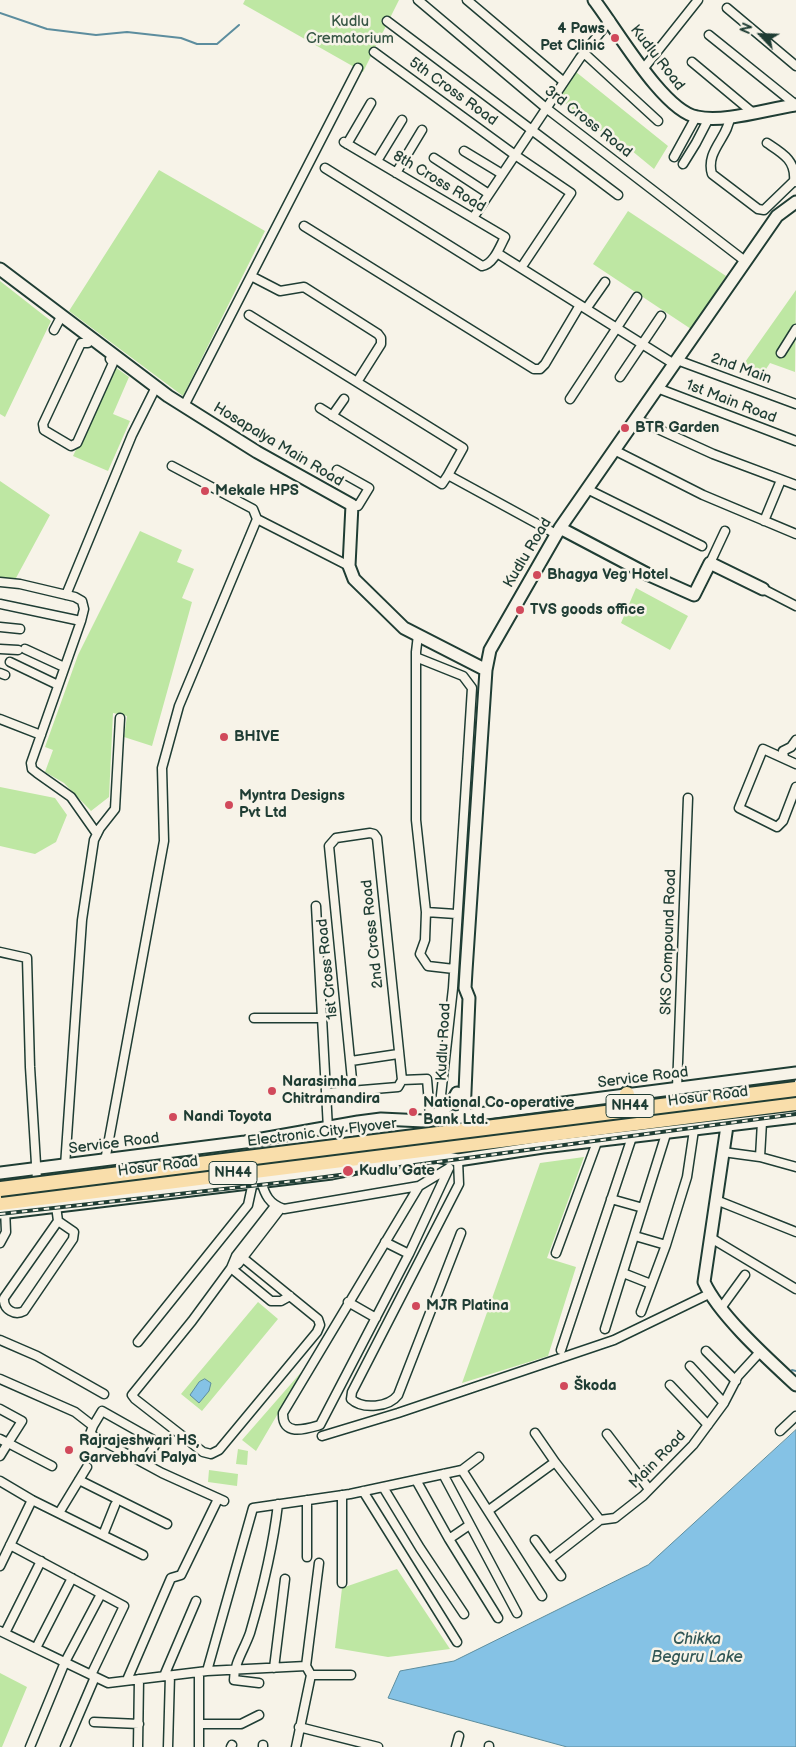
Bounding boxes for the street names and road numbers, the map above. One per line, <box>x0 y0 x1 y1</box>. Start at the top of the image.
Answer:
street label: Kudlu Road <box>626 22 688 94</box>
street label: 5th Cross Road <box>405 54 501 130</box>
street label: 3rd Cross Road <box>541 82 635 162</box>
street label: 8th Cross Road <box>389 147 489 217</box>
street label: 2nd Main <box>708 350 774 388</box>
street label: 1st Main Road <box>683 376 779 428</box>
street label: Hosapalya Main Road <box>210 399 346 491</box>
street label: Kudlu Road <box>500 515 556 591</box>
street label: SKS Compound Road <box>657 869 681 1015</box>
street label: 2nd Cross Road <box>358 879 388 989</box>
street label: 1st Cross Road <box>314 918 342 1020</box>
street label: Kudlu Road <box>433 1002 455 1082</box>
street label: Service Road <box>597 1064 689 1092</box>
street label: Hosur Road <box>667 1083 749 1111</box>
road number: NH44 <box>606 1094 654 1118</box>
street label: Electronic City Flyover <box>246 1115 398 1151</box>
street label: Service Road <box>68 1130 160 1158</box>
street label: Hosur Road <box>117 1153 199 1181</box>
road number: NH44 <box>209 1162 257 1184</box>
street label: Main Road <box>626 1427 690 1493</box>

